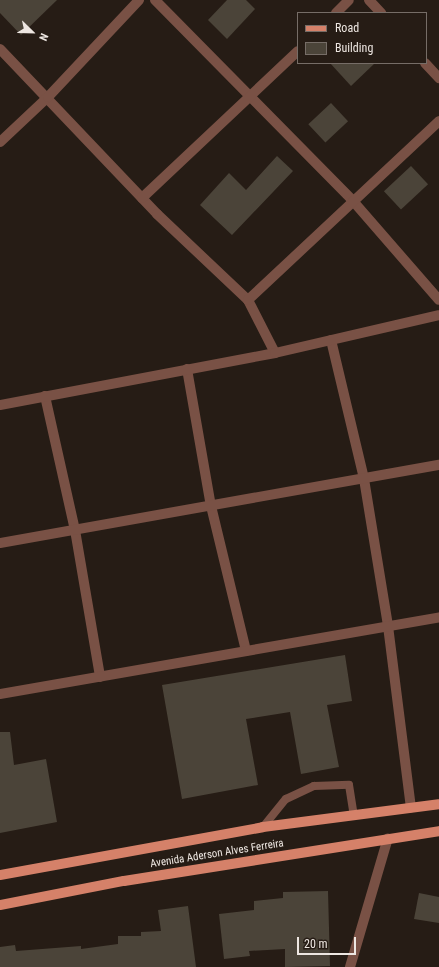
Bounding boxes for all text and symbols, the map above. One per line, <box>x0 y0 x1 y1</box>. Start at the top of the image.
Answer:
north arrow <box>12 12 52 52</box>
legend <box>297 12 427 64</box>
text: Road <box>335 21 359 35</box>
text: N <box>36 31 51 43</box>
text: Building <box>335 41 373 55</box>
street label: Avenida Aderson Alves Ferreira <box>149 837 285 871</box>
scale bar <box>299 929 358 955</box>
text: 20 m <box>304 937 328 951</box>

